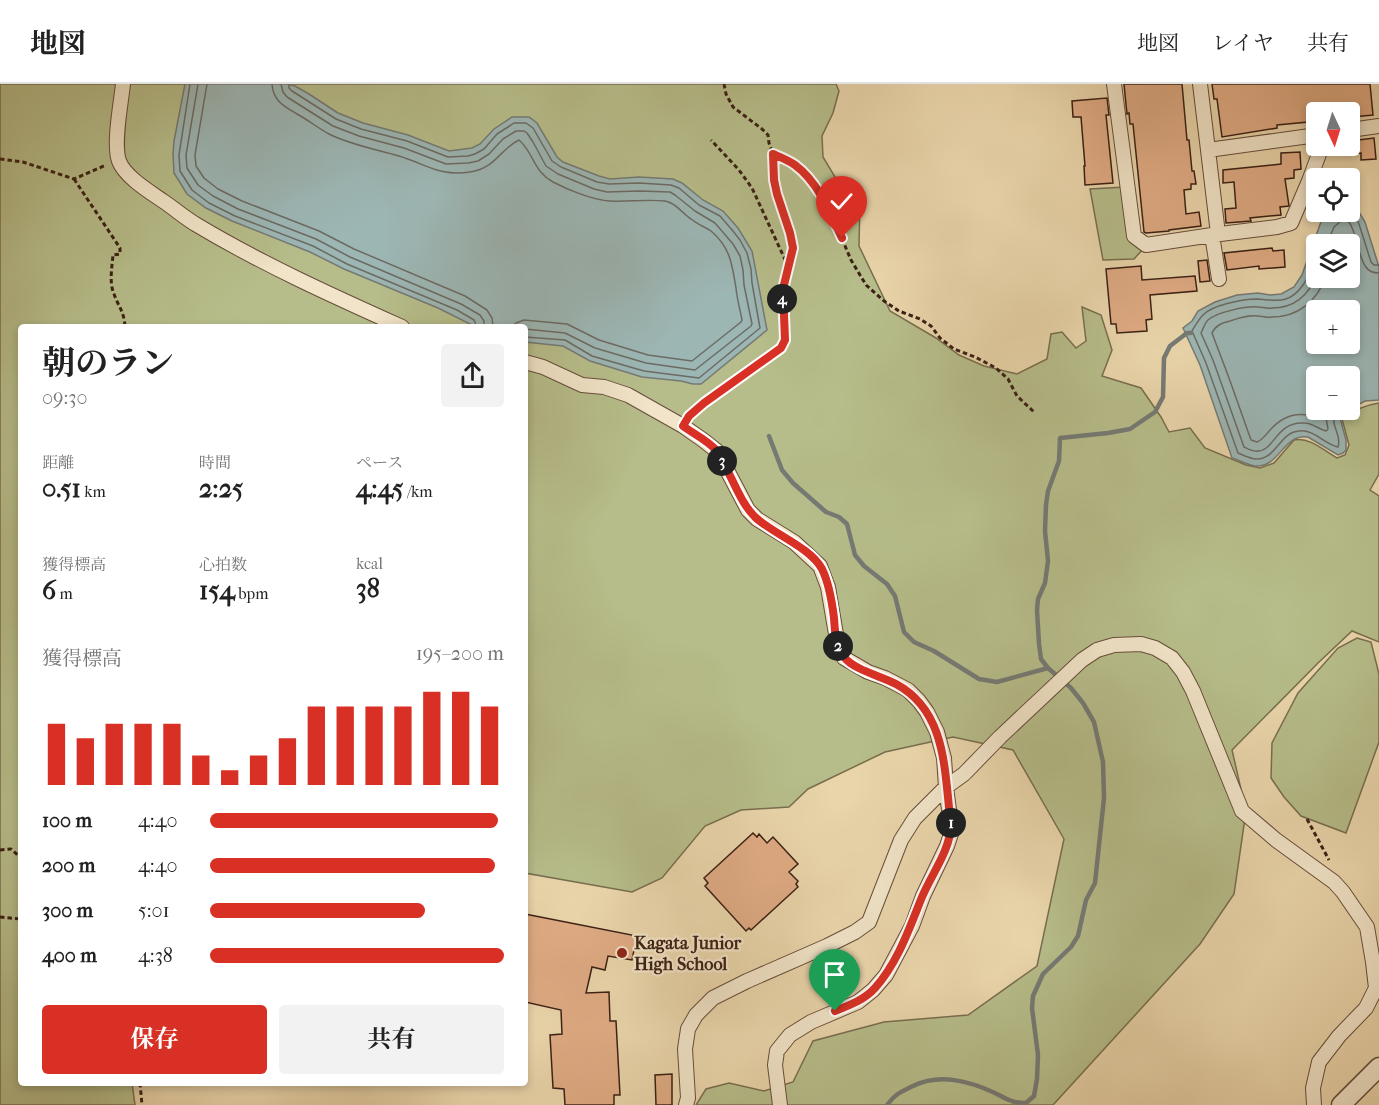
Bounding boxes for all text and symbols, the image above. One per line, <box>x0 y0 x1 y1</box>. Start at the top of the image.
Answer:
text: 地図 <box>30 27 86 60</box>
text: 地図 <box>1137 31 1179 55</box>
text: レイヤ <box>1212 31 1274 55</box>
text: 共有 <box>1307 31 1349 55</box>
north arrow <box>1306 102 1360 156</box>
map controls <box>1306 102 1360 420</box>
button: locate <box>1306 168 1360 222</box>
pin <box>816 176 867 238</box>
icon: check <box>825 185 858 218</box>
button: layers <box>1306 234 1360 288</box>
pin: 4 <box>767 284 797 314</box>
text: 4 <box>777 289 787 308</box>
button: + <box>1306 300 1360 354</box>
text: 朝のラン <box>42 344 174 383</box>
button: share <box>441 344 504 407</box>
button: − <box>1306 366 1360 420</box>
text: 09:30 <box>42 386 88 409</box>
pin: 3 <box>707 446 737 476</box>
text: 3 <box>719 451 725 470</box>
text: 距離 <box>42 453 74 472</box>
text: 時間 <box>199 453 231 472</box>
text: ペース <box>356 453 403 472</box>
text: 0.51 <box>42 473 81 504</box>
text: 2:25 <box>199 473 243 504</box>
text: 4:45 <box>356 473 404 504</box>
text: km <box>81 482 106 501</box>
text: /km <box>404 482 432 501</box>
text: kcal <box>356 554 383 573</box>
text: 獲得標高 <box>42 555 106 574</box>
text: 心拍数 <box>199 555 247 574</box>
text: 38 <box>356 573 380 604</box>
text: 6 <box>42 575 56 606</box>
text: 154 <box>199 575 235 606</box>
text: m <box>56 584 73 603</box>
text: bpm <box>235 584 268 603</box>
pin: 2 <box>823 631 853 661</box>
text: 2 <box>834 636 842 655</box>
text: 195–200 m <box>416 642 504 665</box>
text: 獲得標高 <box>42 647 122 670</box>
pin: 1 <box>936 808 966 838</box>
text: 100 m <box>42 809 92 832</box>
text: 4:40 <box>138 809 178 832</box>
text: 1 <box>948 813 954 832</box>
text: 200 m <box>42 854 95 877</box>
text: 4:40 <box>138 854 178 877</box>
text: 300 m <box>42 899 93 922</box>
text: 5:01 <box>138 899 170 922</box>
place label: Kagata Junior High School <box>634 933 741 975</box>
text: 400 m <box>42 944 97 967</box>
text: 4:38 <box>138 944 173 967</box>
marker: Kagata Junior High School <box>615 946 629 960</box>
pin <box>809 949 860 1011</box>
icon: arrive <box>818 958 851 991</box>
button: 保存 <box>42 1005 267 1074</box>
button: 共有 <box>279 1005 504 1074</box>

